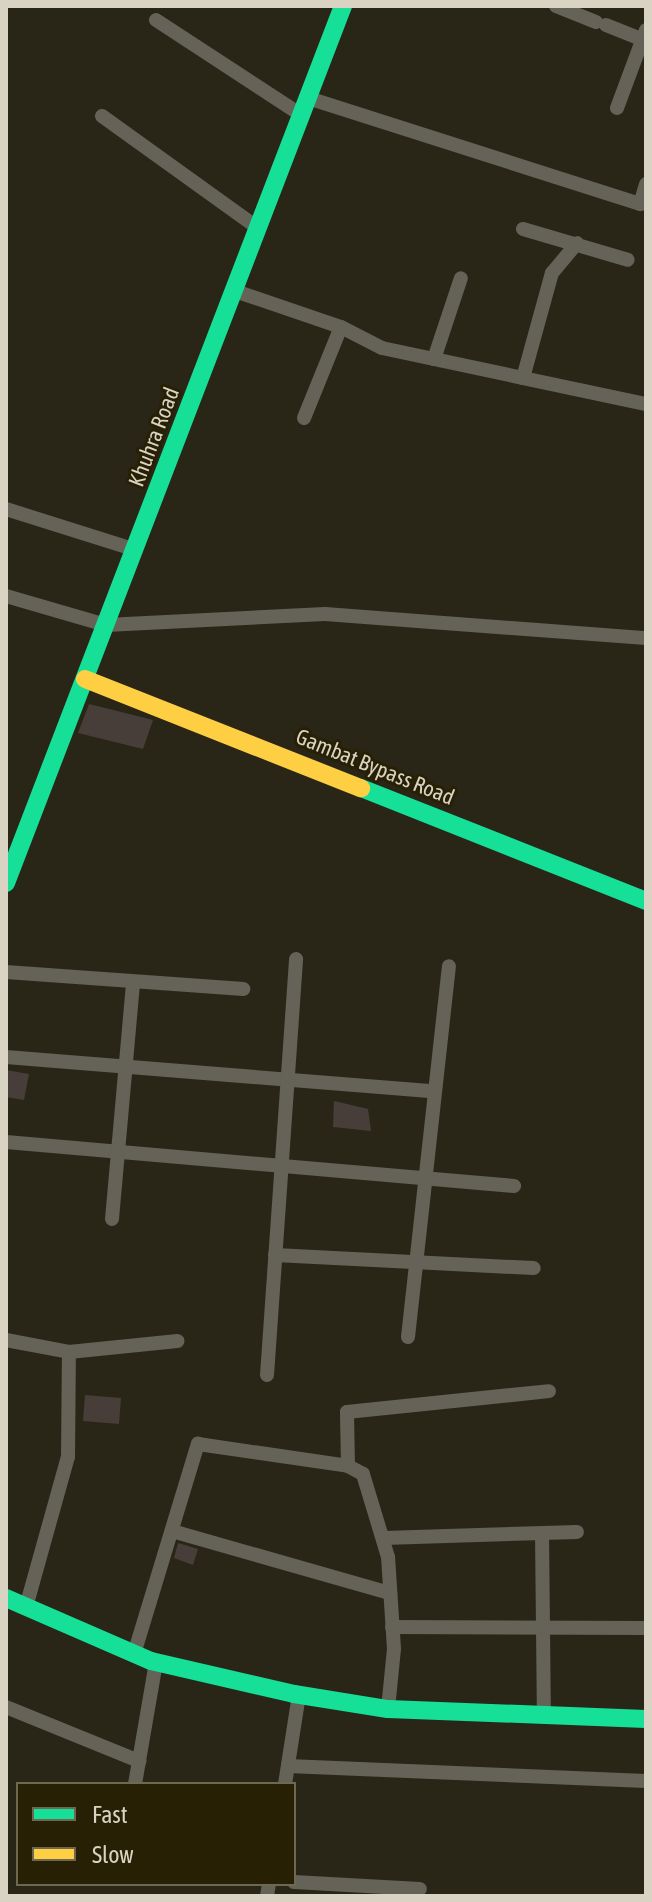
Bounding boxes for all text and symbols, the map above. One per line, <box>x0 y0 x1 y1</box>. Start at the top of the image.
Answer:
street label: Khuhra Road <box>123 384 185 490</box>
street label: Gambat Bypass Road <box>292 723 458 811</box>
legend <box>16 1782 296 1886</box>
text: Fast <box>92 1801 128 1828</box>
text: Slow <box>92 1841 134 1868</box>

